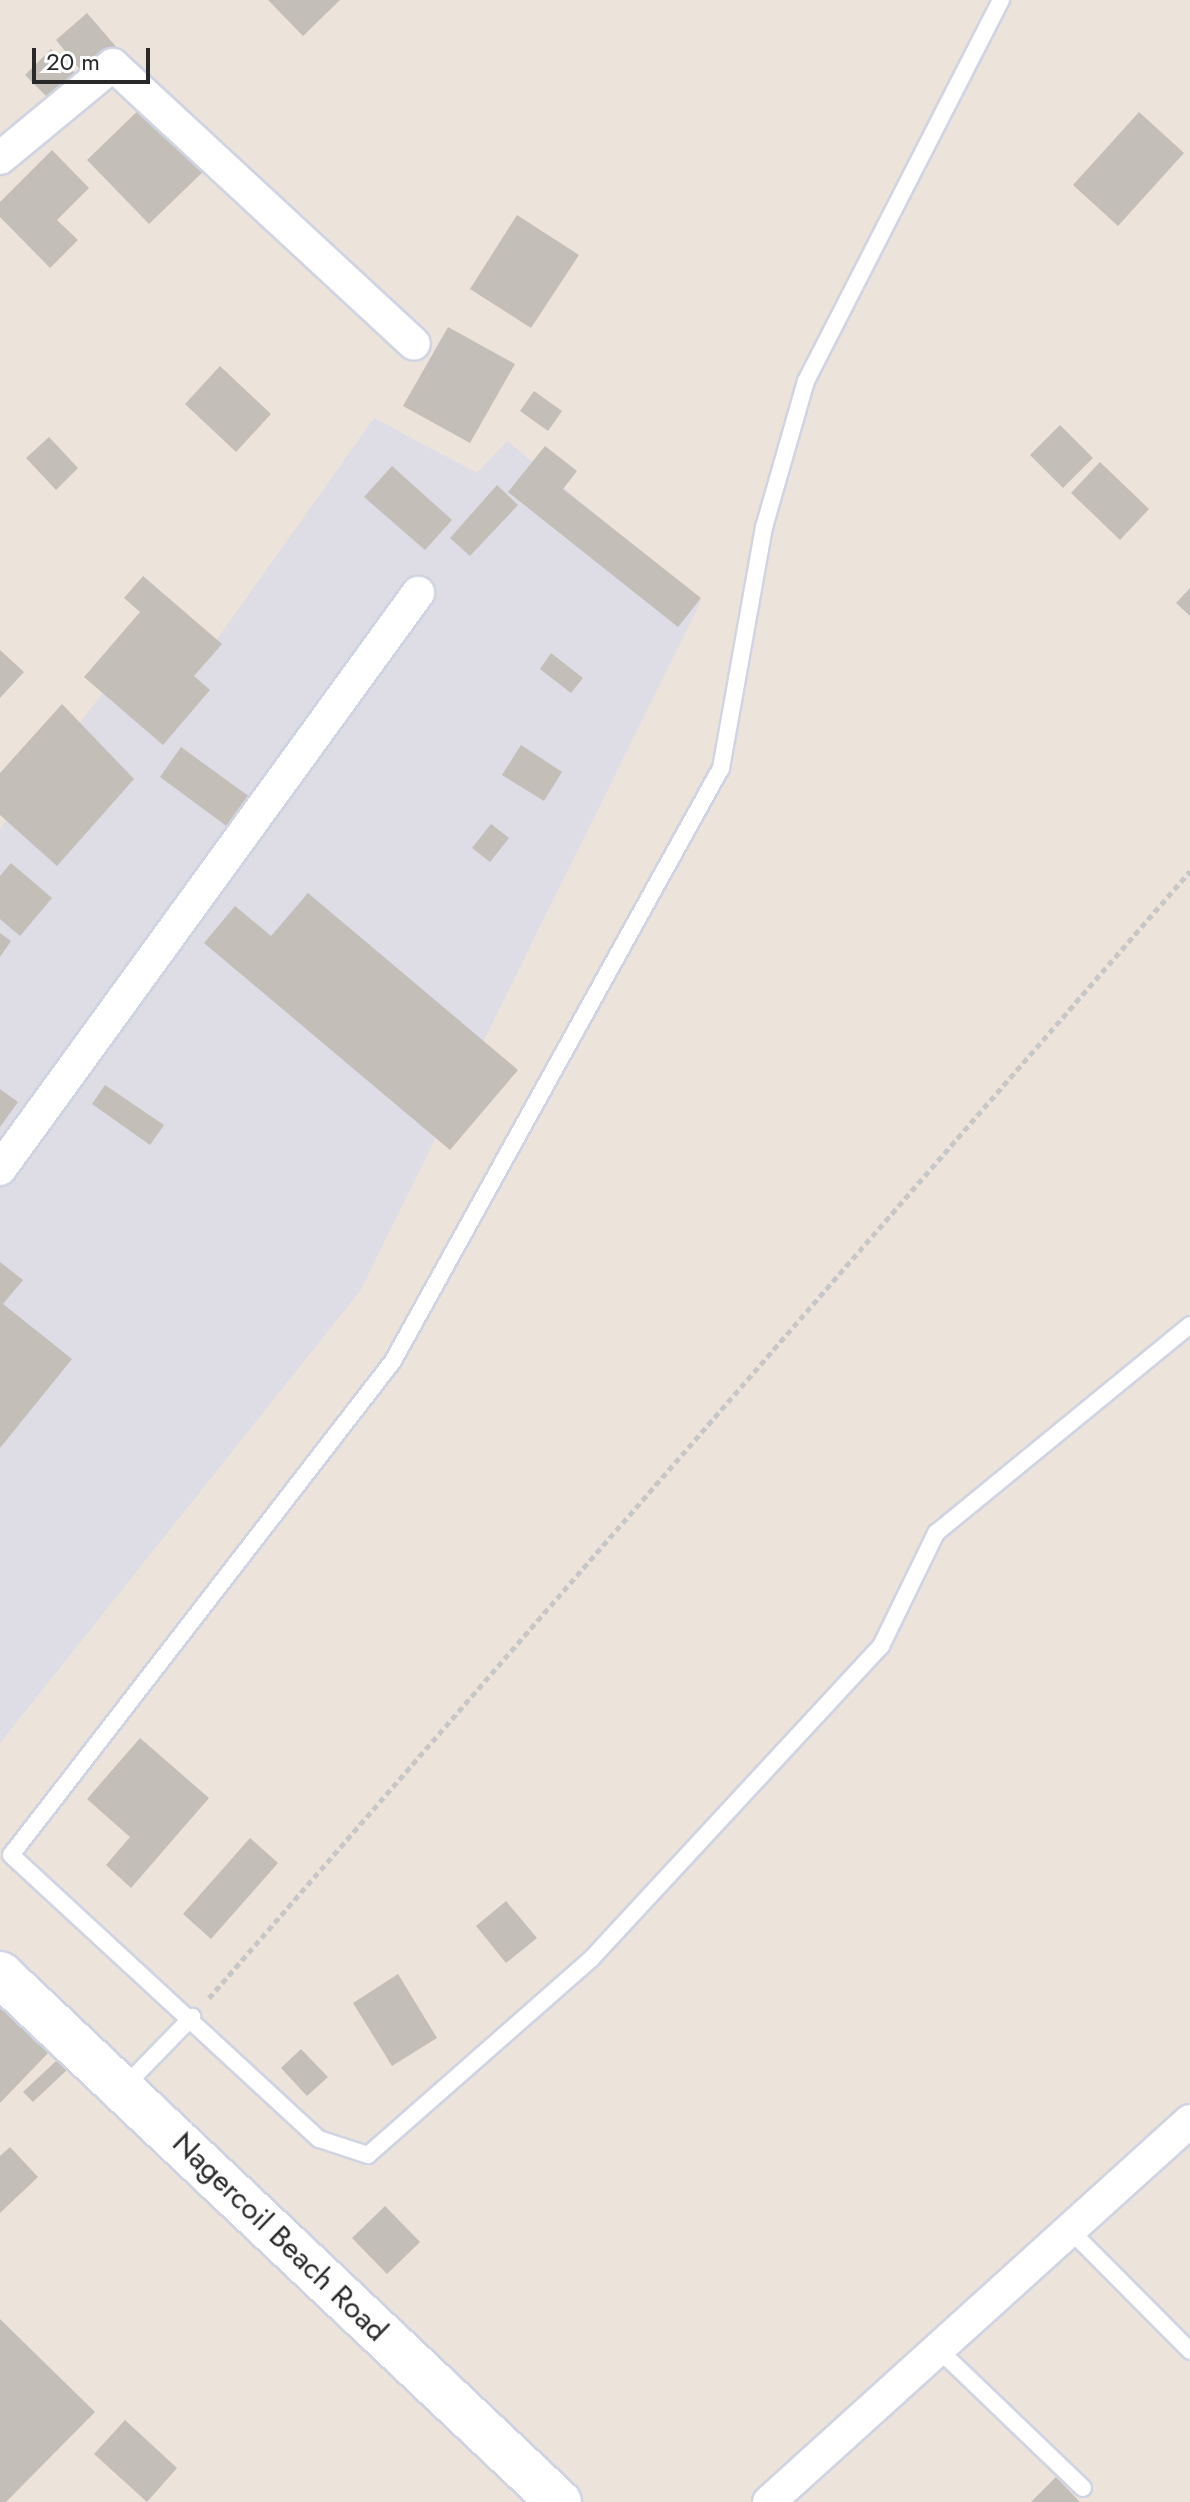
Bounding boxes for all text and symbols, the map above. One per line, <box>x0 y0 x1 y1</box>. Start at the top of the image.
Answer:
scale bar <box>36 32 154 82</box>
text: 20 m <box>46 44 100 79</box>
street label: Nagercoil Beach Road <box>165 2125 395 2349</box>

